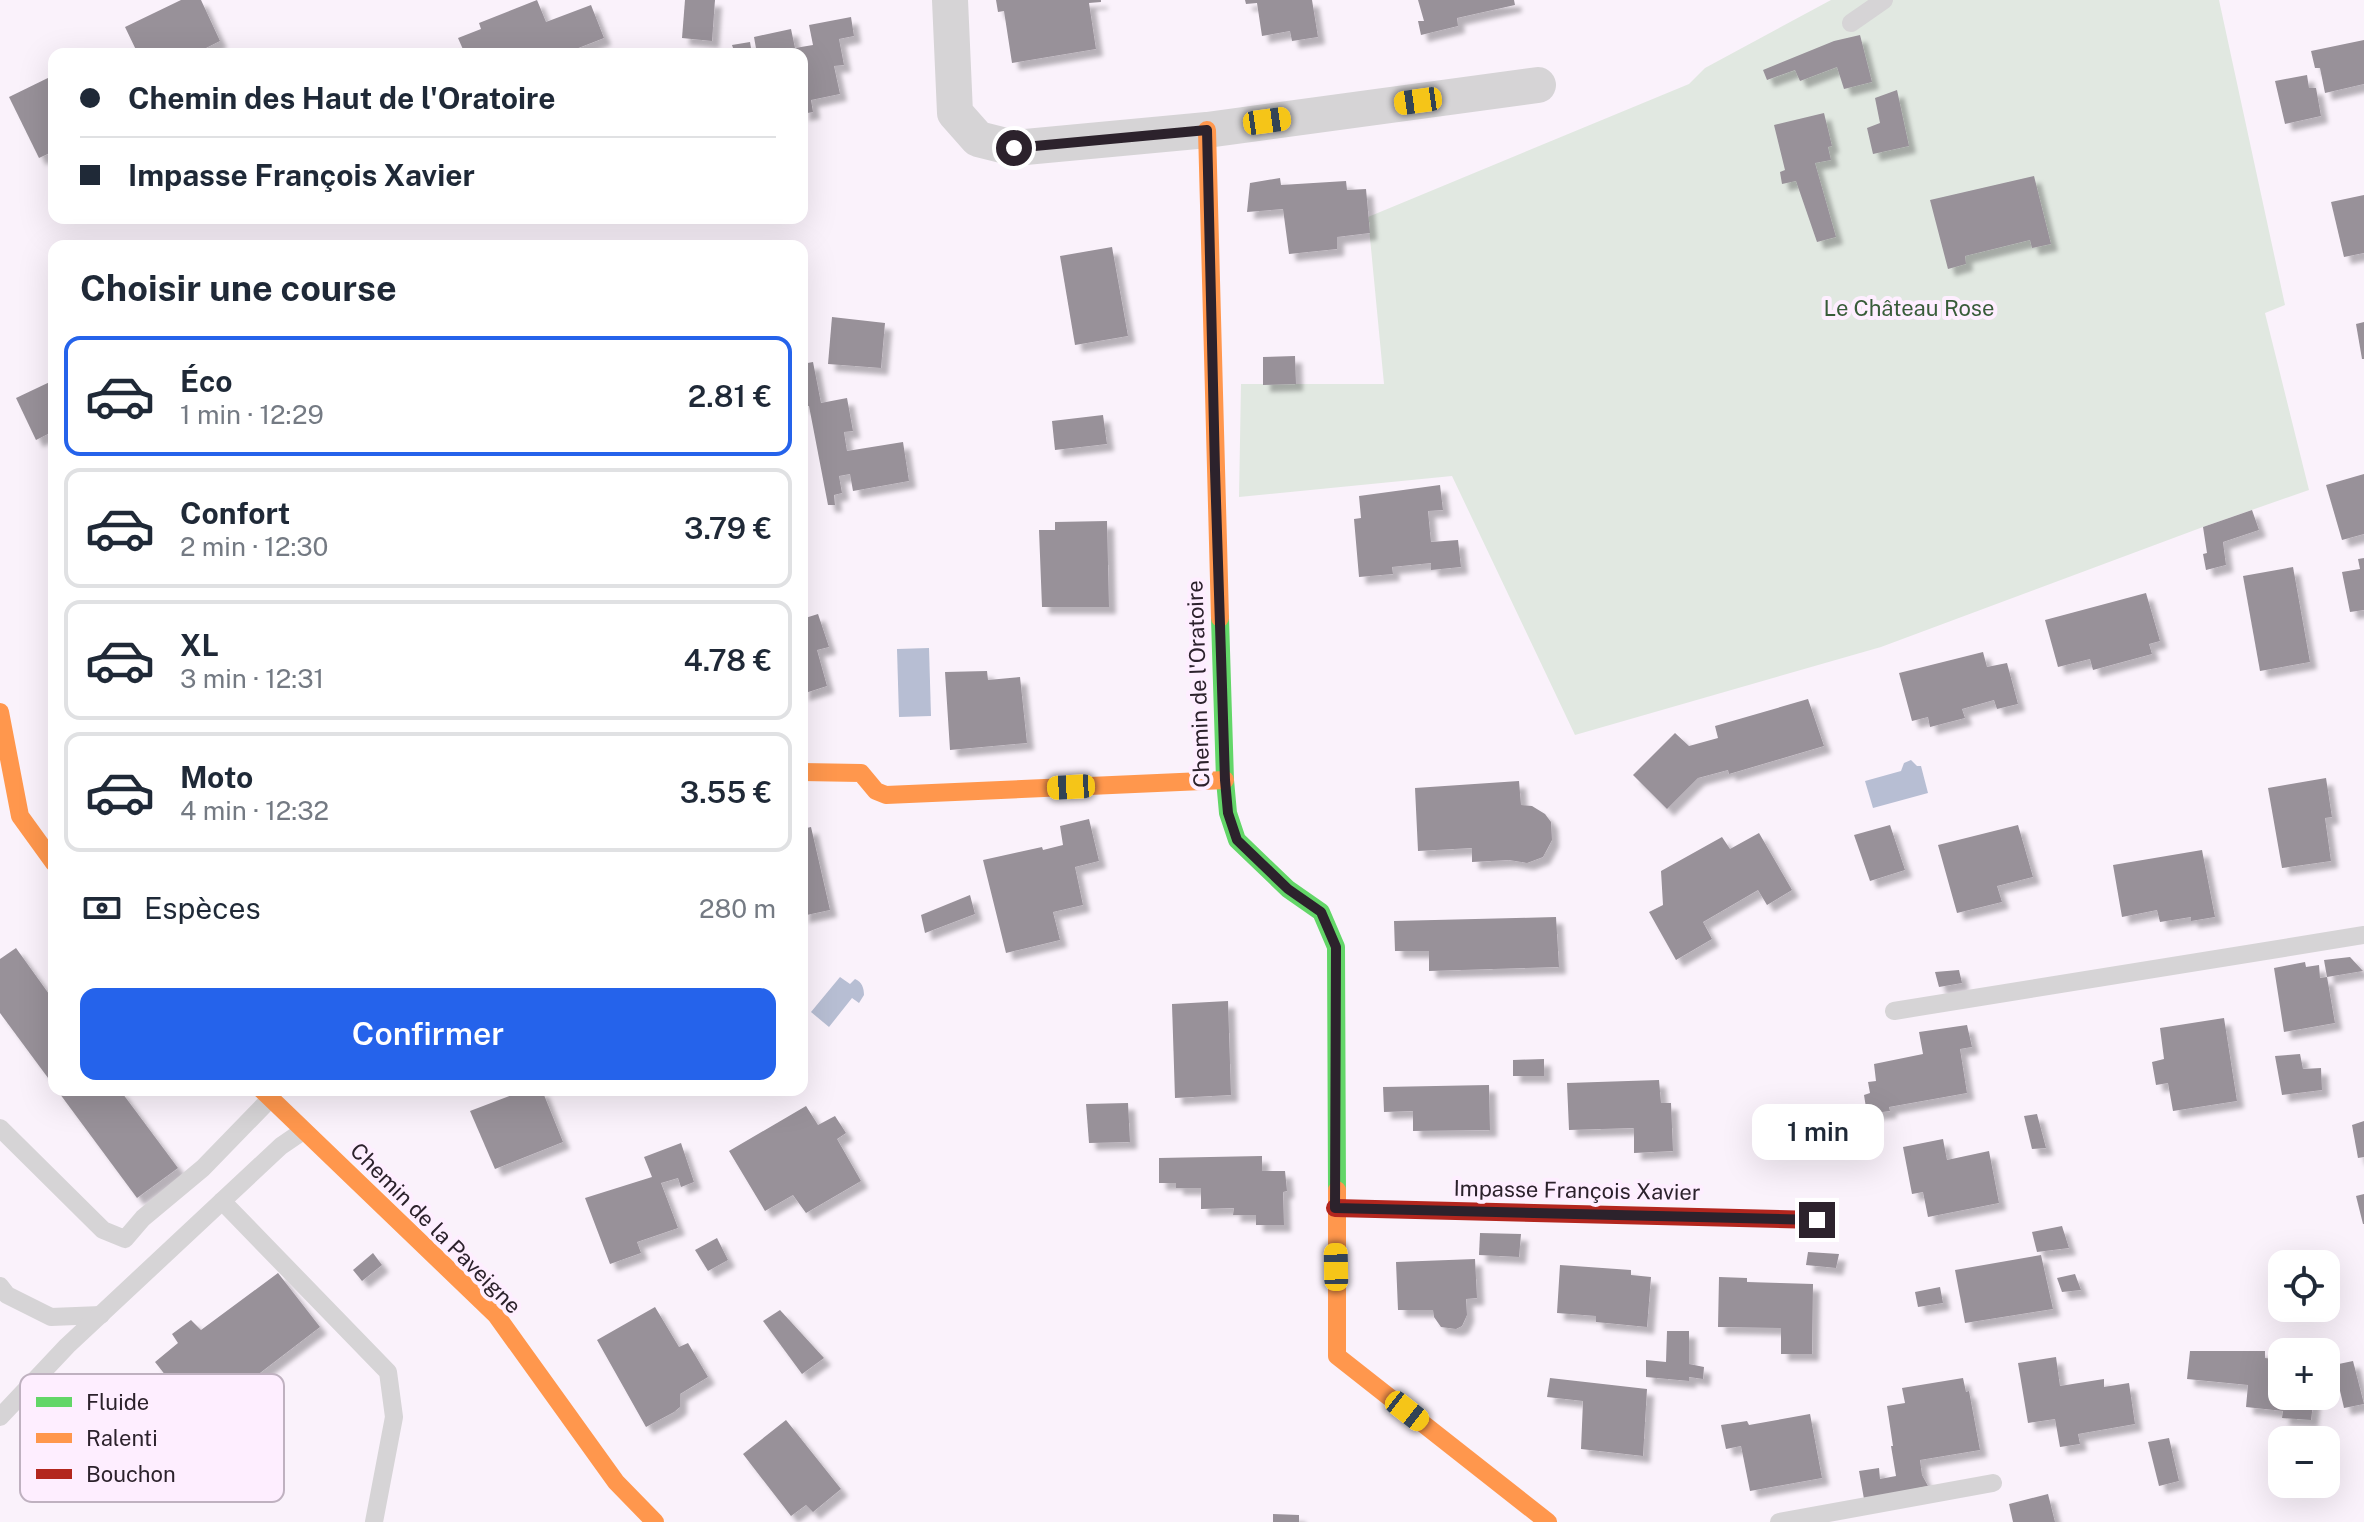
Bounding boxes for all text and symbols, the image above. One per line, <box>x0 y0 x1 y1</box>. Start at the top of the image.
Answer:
text: Chemin des Haut de l'Oratoire <box>128 80 556 116</box>
car <box>1393 86 1443 116</box>
car <box>1242 106 1292 136</box>
route start <box>996 130 1032 166</box>
text: Impasse François Xavier <box>128 157 475 193</box>
text: Choisir une course <box>80 267 397 309</box>
park label: Le Château Rose <box>1824 295 1994 321</box>
icon: car <box>84 360 156 432</box>
text: Éco <box>180 363 233 399</box>
text: 2.81 € <box>688 378 772 414</box>
text: 1 min · 12:29 <box>180 399 324 430</box>
icon: car <box>84 492 156 564</box>
text: Confort <box>180 495 290 531</box>
text: 3.79 € <box>684 510 772 546</box>
text: 2 min · 12:30 <box>180 531 328 562</box>
street label: Chemin de l'Oratoire <box>1181 580 1215 788</box>
icon: car <box>84 624 156 696</box>
text: XL <box>180 627 219 663</box>
text: 4.78 € <box>684 642 772 678</box>
text: 3 min · 12:31 <box>180 663 324 694</box>
icon: car <box>84 756 156 828</box>
text: Moto <box>180 759 253 795</box>
text: 3.55 € <box>680 774 772 810</box>
car <box>1046 774 1096 800</box>
text: 4 min · 12:32 <box>180 795 329 826</box>
icon: cash <box>80 886 124 930</box>
text: Espèces <box>144 890 261 926</box>
text: 280 m <box>699 893 776 924</box>
button: Confirmer <box>80 988 776 1080</box>
callout: 1 min <box>1751 1104 1883 1160</box>
text: 1 min <box>1787 1116 1849 1147</box>
street label: Chemin de la Paveigne <box>345 1137 527 1319</box>
street label: Impasse François Xavier <box>1453 1175 1701 1205</box>
route end <box>1799 1202 1835 1238</box>
car <box>1324 1243 1348 1291</box>
map controls <box>2268 1250 2340 1498</box>
button: locate <box>2268 1250 2340 1322</box>
button: + <box>2268 1338 2340 1410</box>
legend <box>20 1374 284 1502</box>
car <box>1381 1387 1433 1435</box>
text: Fluide <box>86 1389 149 1415</box>
text: Ralenti <box>86 1425 158 1451</box>
button: − <box>2268 1426 2340 1498</box>
text: Bouchon <box>86 1461 176 1487</box>

